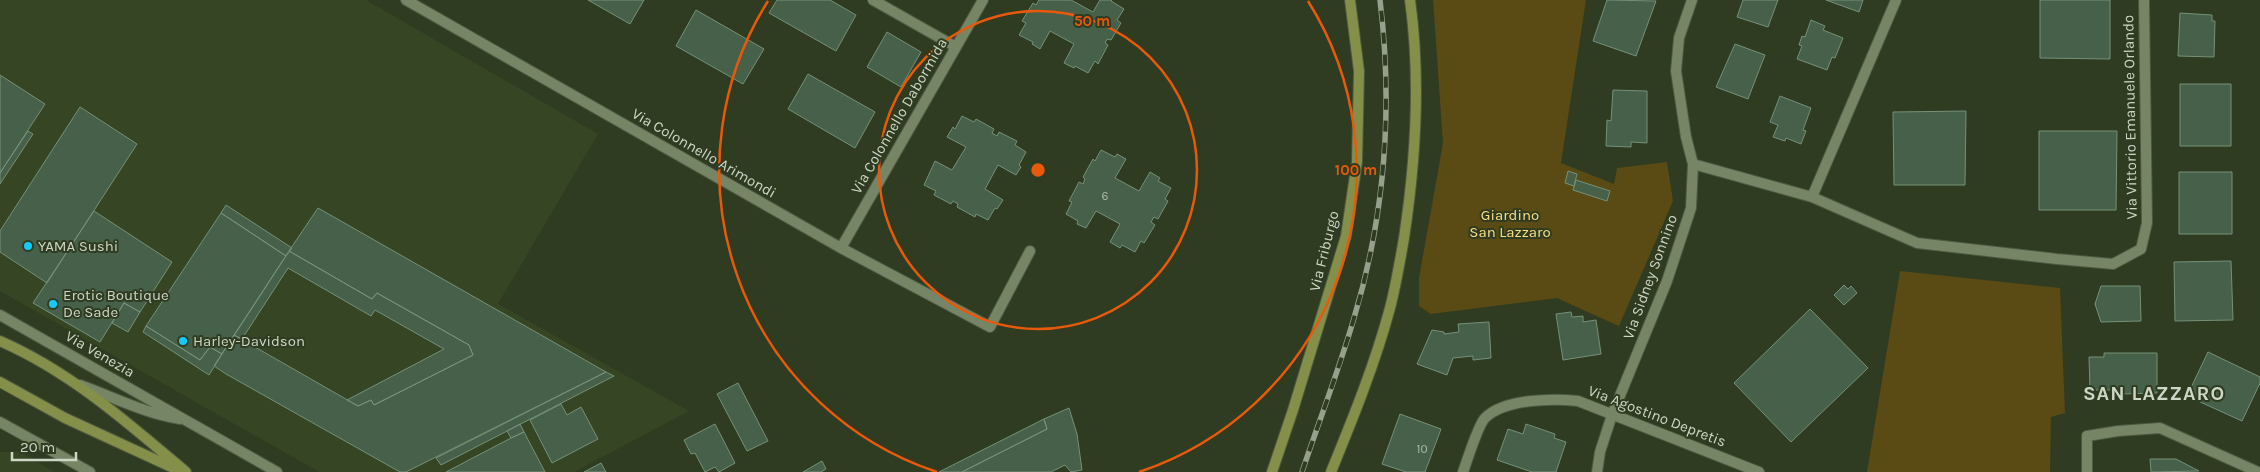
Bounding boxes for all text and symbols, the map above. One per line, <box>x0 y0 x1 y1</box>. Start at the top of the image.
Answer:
text: 50 m <box>1074 12 1110 30</box>
street label: Via Vittorio Emanuele Orlando <box>2119 15 2141 219</box>
street label: Via Colonnello Dabormida <box>847 35 951 197</box>
street label: Via Colonnello Arimondi <box>629 104 779 202</box>
centre of rings <box>1029 161 1047 179</box>
text: 100 m <box>1335 161 1377 179</box>
house number: 6 <box>1102 189 1109 203</box>
park label: Giardino San Lazzaro <box>1469 206 1551 241</box>
street label: Via Friburgo <box>1305 209 1343 293</box>
street label: Via Sidney Sonnino <box>1619 212 1681 342</box>
place label: YAMA Sushi <box>38 237 118 255</box>
marker: YAMA Sushi <box>22 240 34 252</box>
place label: Erotic Boutique De Sade <box>63 286 169 321</box>
marker: Erotic Boutique De Sade <box>47 298 59 310</box>
street label: Via Venezia <box>62 327 138 381</box>
place label: Harley-Davidson <box>193 332 305 350</box>
marker: Harley-Davidson <box>177 335 189 347</box>
street label: Via Agostino Depretis <box>1585 381 1729 451</box>
district label: SAN LAZZARO <box>2083 382 2225 405</box>
scale bar <box>12 430 76 462</box>
text: 20 m <box>20 438 55 456</box>
house number: 10 <box>1416 442 1428 456</box>

